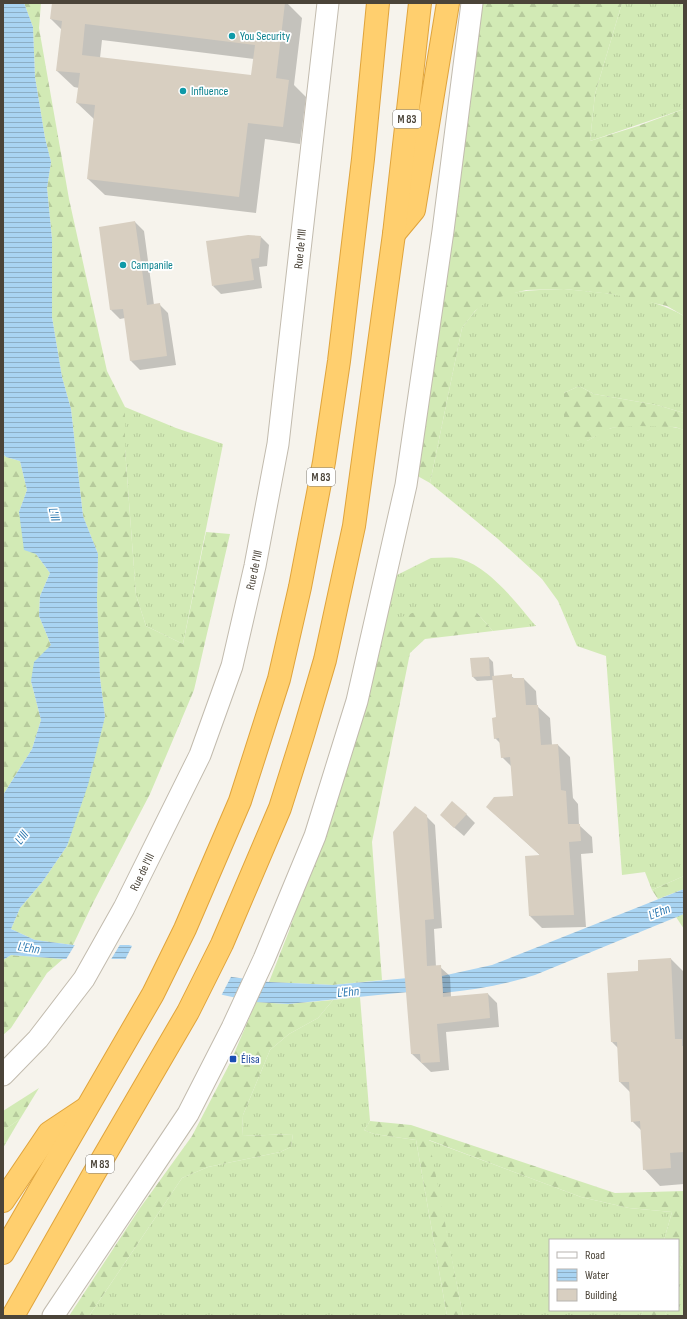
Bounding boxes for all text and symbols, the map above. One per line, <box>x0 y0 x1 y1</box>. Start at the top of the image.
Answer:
place label: You Security <box>240 29 290 44</box>
marker: You Security <box>227 31 237 41</box>
place label: Influence <box>191 84 229 99</box>
marker: Influence <box>178 86 188 96</box>
road number: M 83 <box>393 110 421 128</box>
street label: Rue de l'Ill <box>291 228 310 270</box>
place label: Campanile <box>131 258 173 273</box>
marker: Campanile <box>118 260 128 270</box>
road number: M 83 <box>307 468 335 486</box>
water label: L'Ill <box>45 506 63 523</box>
street label: Rue de l'Ill <box>243 549 266 591</box>
water label: L'Ill <box>11 827 33 848</box>
street label: Rue de l'Ill <box>127 851 158 894</box>
water label: L'Ehn <box>646 900 673 923</box>
water label: L'Ehn <box>17 938 42 958</box>
water label: L'Ehn <box>336 983 360 1001</box>
place label: Élisa <box>241 1052 260 1067</box>
marker: Élisa <box>228 1054 238 1064</box>
road number: M 83 <box>86 1155 114 1173</box>
legend <box>549 1239 679 1311</box>
text: Road <box>585 1248 605 1263</box>
text: Water <box>585 1268 609 1283</box>
text: Building <box>585 1288 617 1303</box>

